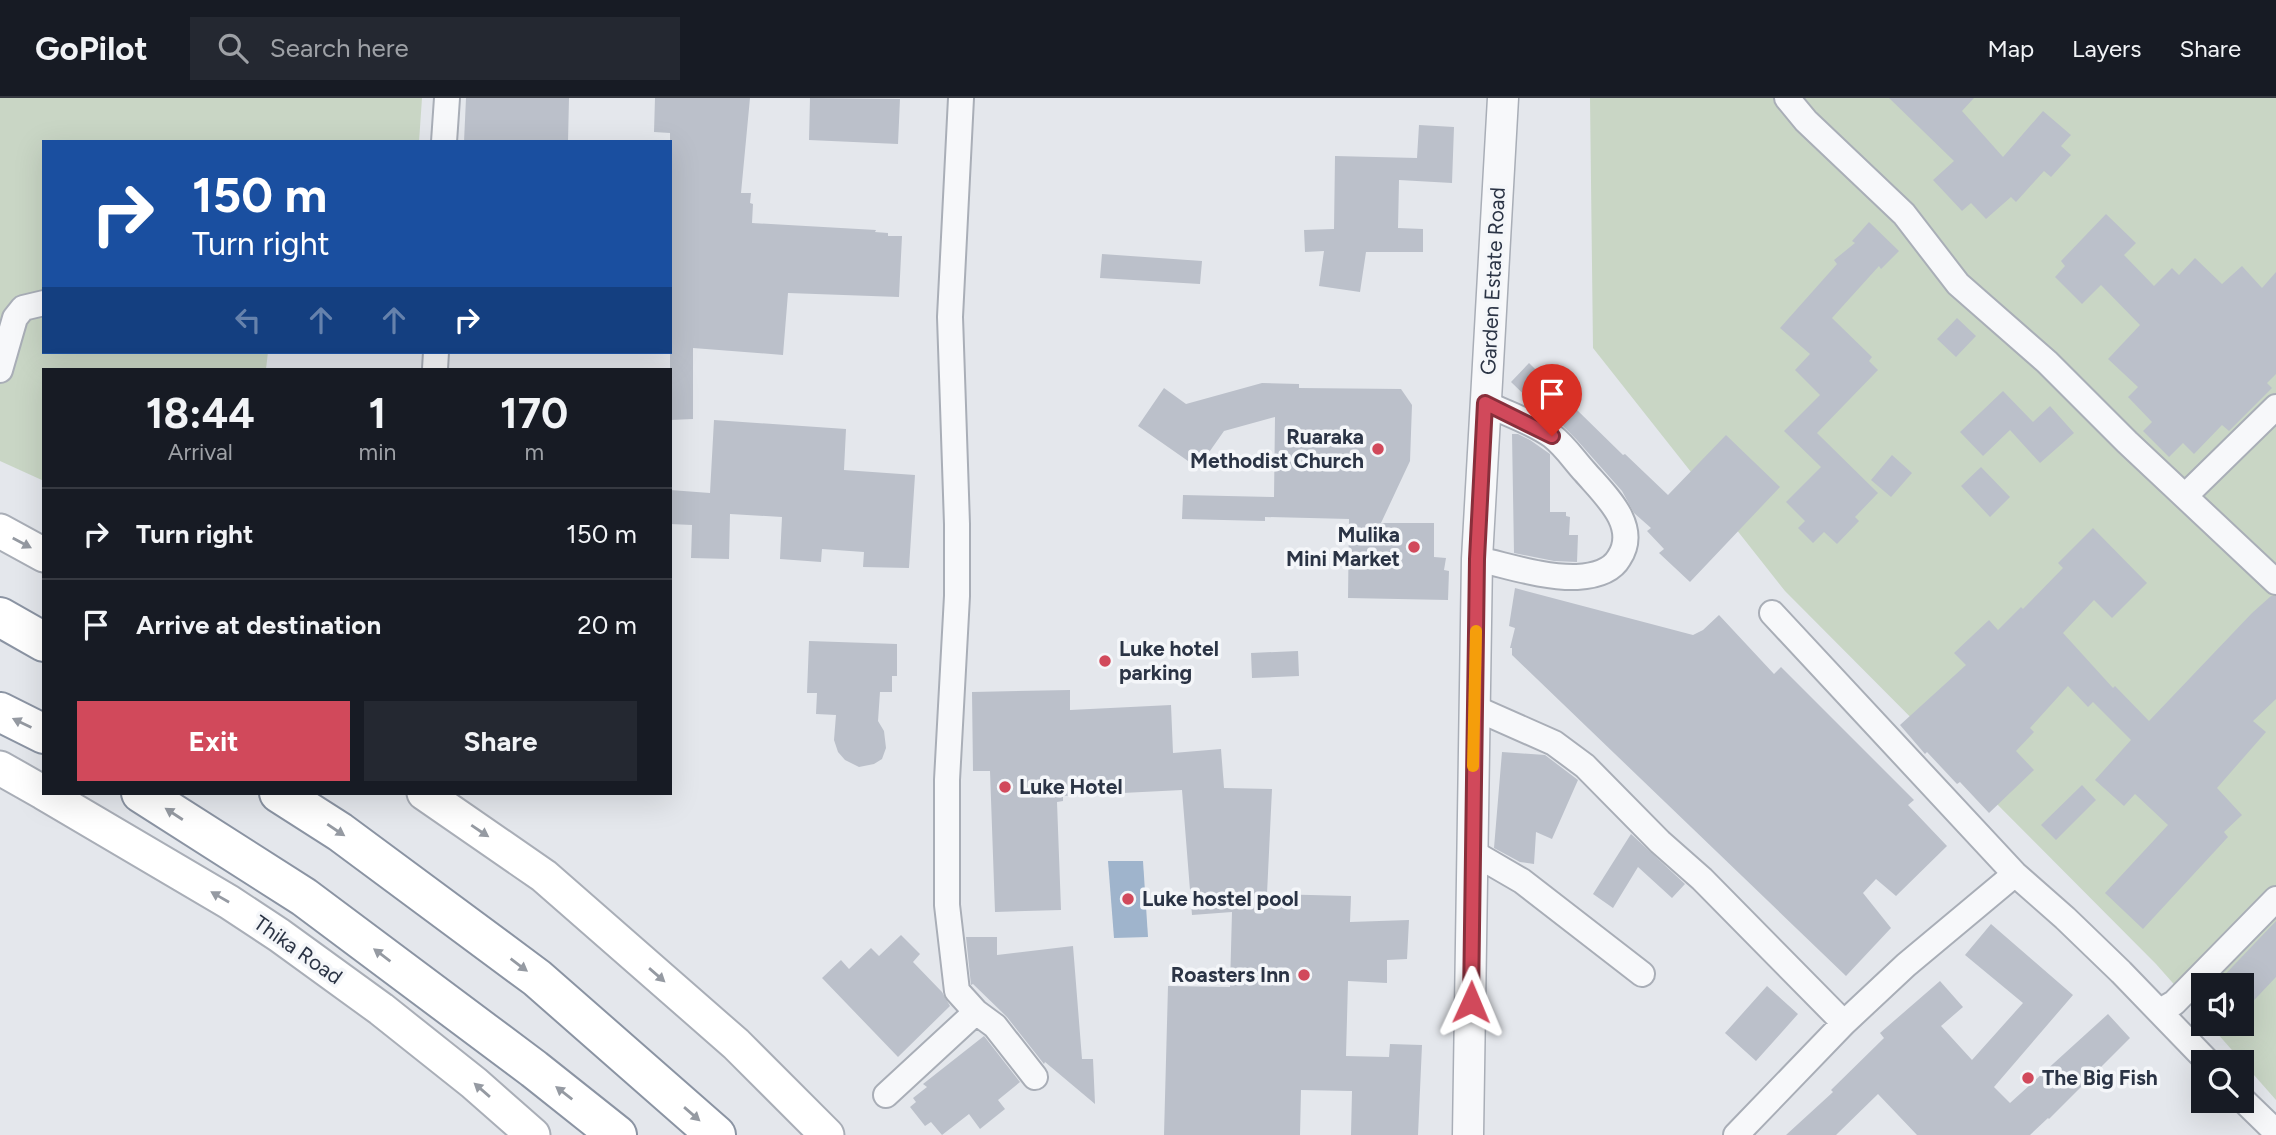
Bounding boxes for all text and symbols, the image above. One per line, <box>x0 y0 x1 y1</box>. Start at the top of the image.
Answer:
search box <box>190 17 680 80</box>
text: GoPilot <box>35 29 148 68</box>
icon: search <box>214 29 252 67</box>
text: Search here <box>270 32 409 64</box>
text: Map <box>1987 34 2034 63</box>
text: Layers <box>2072 34 2141 63</box>
text: Share <box>2179 34 2241 63</box>
text: 150 m <box>192 165 327 224</box>
icon: right <box>77 168 168 259</box>
street label: Garden Estate Road <box>1475 186 1510 376</box>
text: Turn right <box>192 225 330 263</box>
icon: left <box>229 301 267 339</box>
icon: ahead <box>302 301 340 339</box>
icon: ahead <box>375 301 413 339</box>
icon: right <box>448 301 486 339</box>
pin <box>1522 364 1582 436</box>
icon: arrive <box>1533 375 1571 413</box>
text: 18:44 <box>146 388 255 439</box>
text: 1 <box>369 388 386 439</box>
text: 170 <box>500 388 568 439</box>
place label: Ruaraka Methodist Church <box>1190 424 1364 473</box>
text: Arrival <box>168 438 233 466</box>
text: min <box>359 438 396 466</box>
text: m <box>524 438 544 466</box>
marker: Ruaraka Methodist Church <box>1370 441 1386 457</box>
icon: right <box>77 515 115 553</box>
text: Turn right <box>136 518 253 550</box>
text: 150 m <box>566 518 637 550</box>
place label: Mulika Mini Market <box>1286 522 1400 571</box>
one-way arrow <box>12 537 32 549</box>
marker: Mulika Mini Market <box>1406 539 1422 555</box>
icon: arrive <box>77 606 115 644</box>
text: Arrive at destination <box>136 609 381 641</box>
text: 20 m <box>577 609 637 641</box>
place label: Luke hotel parking <box>1119 636 1219 685</box>
marker: Luke hotel parking <box>1097 653 1113 669</box>
button: Exit <box>77 701 350 781</box>
button: Share <box>364 701 637 781</box>
one-way arrow <box>12 718 32 729</box>
place label: Luke Hotel <box>1019 774 1123 799</box>
marker: Luke Hotel <box>997 779 1013 795</box>
one-way arrow <box>164 807 184 820</box>
one-way arrow <box>327 823 345 837</box>
one-way arrow <box>471 824 490 837</box>
place label: Luke hostel pool <box>1142 886 1299 911</box>
one-way arrow <box>210 891 230 903</box>
marker: Luke hostel pool <box>1120 891 1136 907</box>
street label: Thika Road <box>249 910 347 989</box>
one-way arrow <box>373 949 391 963</box>
one-way arrow <box>510 958 528 973</box>
place label: Roasters Inn <box>1171 962 1290 987</box>
position arrow <box>1434 965 1508 1039</box>
one-way arrow <box>648 967 665 982</box>
marker: Roasters Inn <box>1296 967 1312 983</box>
map controls <box>2191 973 2254 1113</box>
button: sound <box>2191 973 2254 1036</box>
button: search <box>2191 1050 2254 1113</box>
place label: The Big Fish <box>2042 1065 2158 1090</box>
marker: The Big Fish <box>2020 1070 2036 1086</box>
one-way arrow <box>473 1082 491 1098</box>
one-way arrow <box>555 1085 573 1100</box>
one-way arrow <box>683 1106 700 1121</box>

